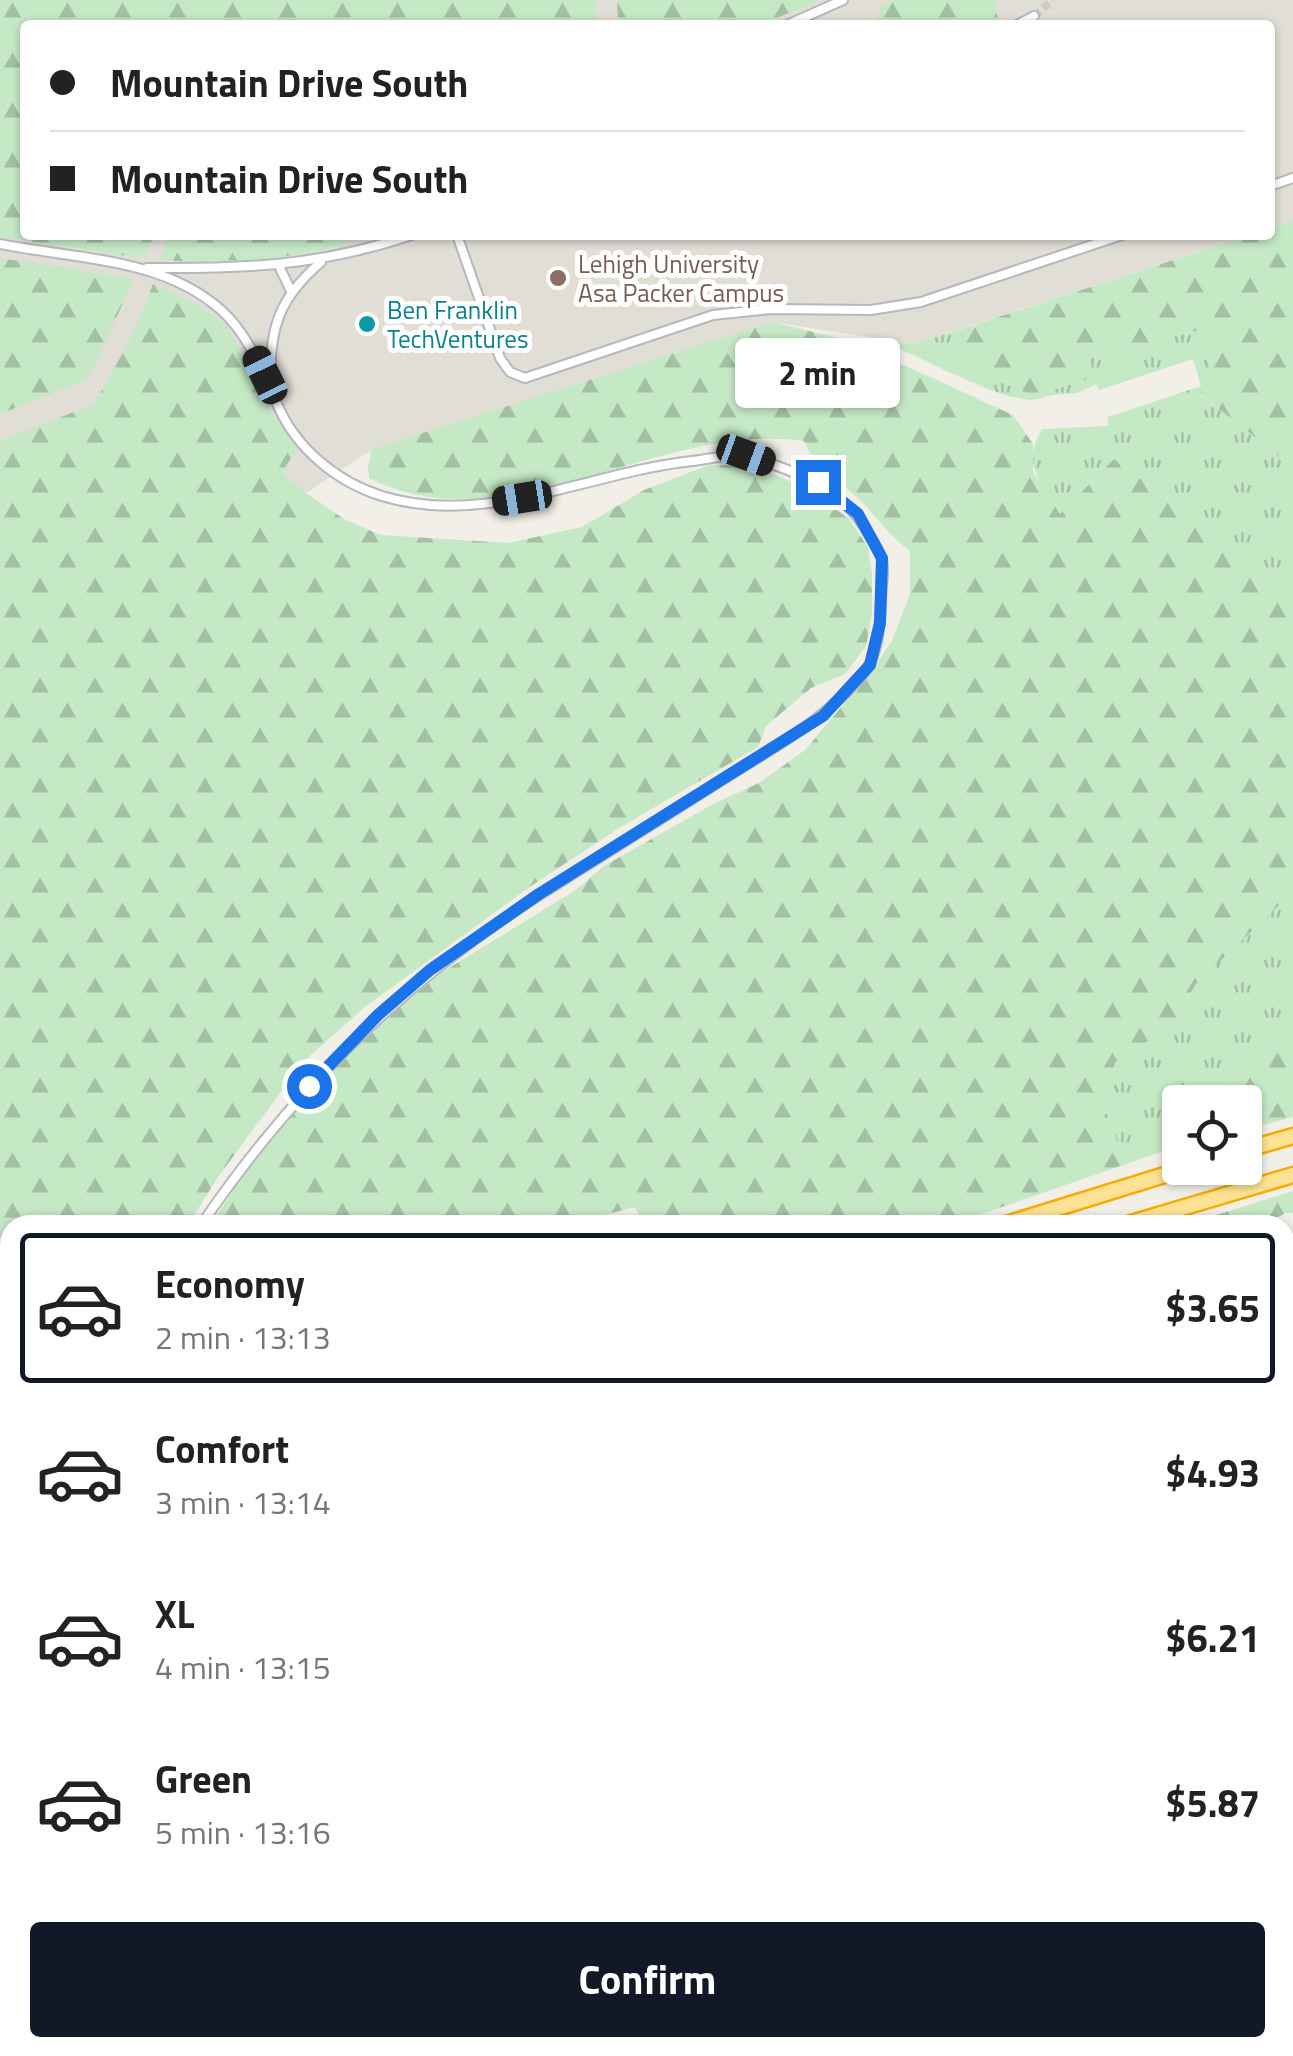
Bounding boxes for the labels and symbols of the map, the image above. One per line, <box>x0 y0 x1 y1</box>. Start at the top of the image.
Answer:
place label: Lehigh University Asa Packer Campus <box>578 245 784 312</box>
marker: Lehigh University Asa Packer Campus <box>547 267 569 289</box>
place label: Ben Franklin TechVentures <box>387 291 529 358</box>
marker: Ben Franklin TechVentures <box>356 313 378 335</box>
callout: 2 min <box>736 337 900 407</box>
car <box>238 341 292 409</box>
car <box>713 431 779 479</box>
route end <box>796 460 841 505</box>
car <box>490 478 554 518</box>
route start <box>287 1064 332 1109</box>

